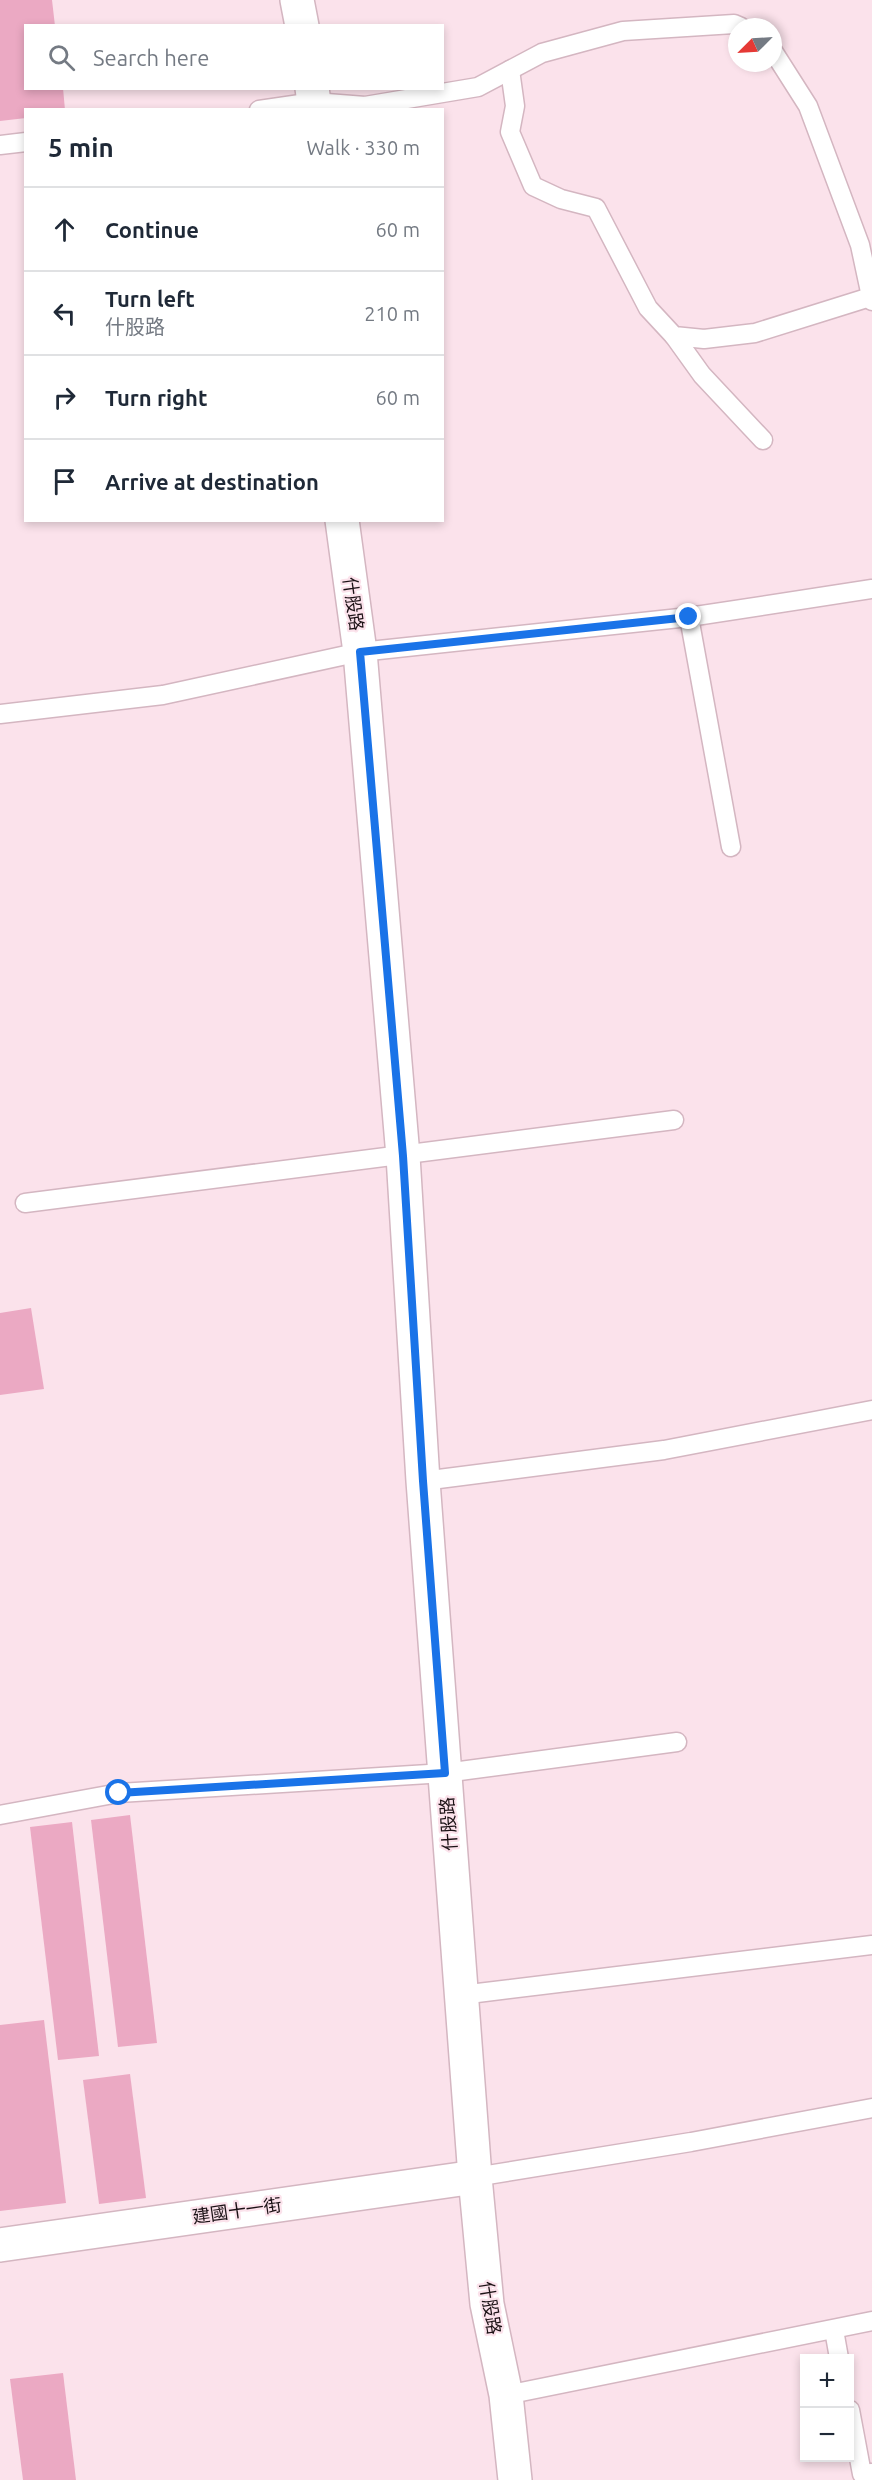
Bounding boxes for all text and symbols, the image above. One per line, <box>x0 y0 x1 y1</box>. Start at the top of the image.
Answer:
north arrow <box>728 18 782 72</box>
search box <box>24 24 444 90</box>
icon: search <box>45 41 78 74</box>
text: Search here <box>93 45 209 70</box>
text: 5 min <box>48 133 114 162</box>
text: Walk · 330 m <box>307 136 420 159</box>
icon: ahead <box>48 213 81 246</box>
text: Continue <box>105 217 199 242</box>
text: 60 m <box>376 218 420 241</box>
text: Turn left <box>105 286 195 311</box>
icon: left <box>48 297 81 330</box>
text: 210 m <box>364 302 420 325</box>
text: 什股路 <box>105 315 165 338</box>
icon: right <box>48 381 81 414</box>
text: Turn right <box>105 385 207 410</box>
text: 60 m <box>376 386 420 409</box>
icon: arrive <box>48 465 81 498</box>
text: Arrive at destination <box>105 469 319 494</box>
street label: 什股路 <box>340 576 368 632</box>
route end <box>675 603 701 629</box>
route start <box>105 1779 131 1805</box>
street label: 什股路 <box>436 1796 460 1852</box>
street label: 建國十一街 <box>191 2194 283 2226</box>
street label: 什股路 <box>477 2280 505 2336</box>
map controls <box>800 2354 854 2462</box>
button: + <box>800 2354 854 2408</box>
button: − <box>800 2408 854 2462</box>

